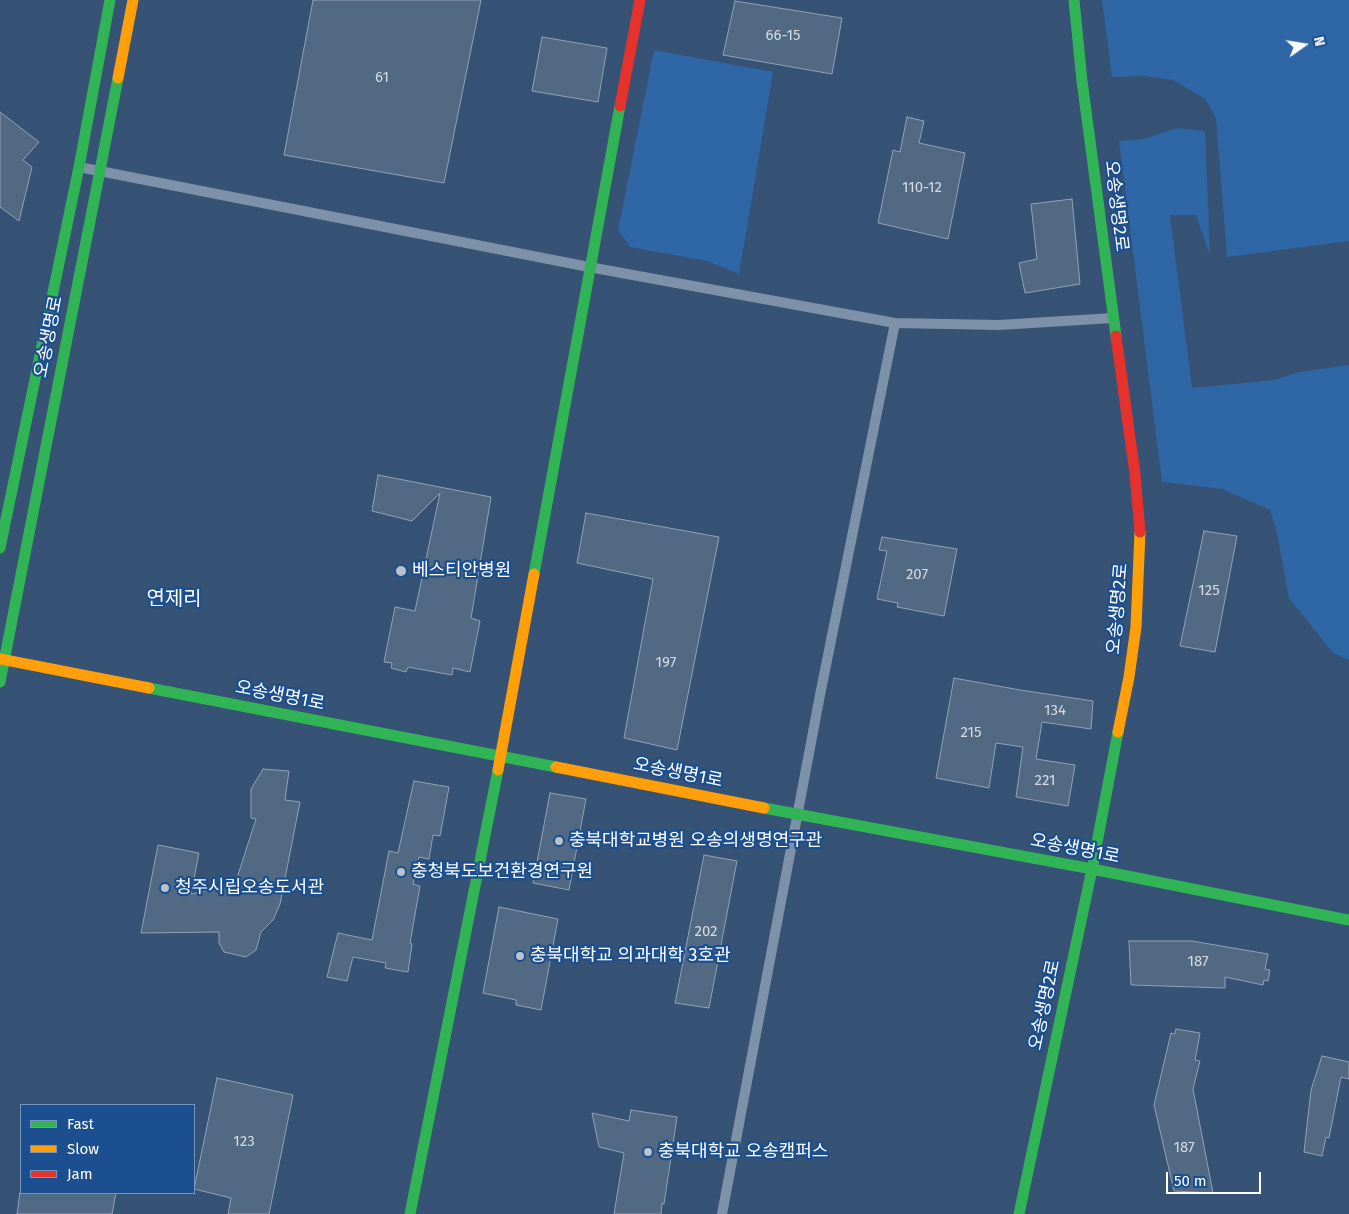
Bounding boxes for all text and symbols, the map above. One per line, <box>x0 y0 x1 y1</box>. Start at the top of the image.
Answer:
north arrow <box>1279 20 1329 70</box>
house number: 66-15 <box>766 27 800 45</box>
text: N <box>1310 35 1328 48</box>
house number: 61 <box>375 69 389 87</box>
street label: 오송생명2로 <box>1100 159 1132 253</box>
house number: 110-12 <box>902 179 942 197</box>
street label: 오송생명로 <box>30 294 68 380</box>
place label: 베스티안병원 <box>412 560 511 582</box>
street label: 오송생명2로 <box>1103 562 1133 656</box>
marker: 베스티안병원 <box>394 564 408 578</box>
house number: 207 <box>906 566 928 584</box>
house number: 125 <box>1198 582 1220 600</box>
district label: 연제리 <box>146 587 202 611</box>
house number: 197 <box>656 654 676 672</box>
street label: 오송생명1로 <box>233 677 327 715</box>
house number: 134 <box>1044 702 1066 720</box>
house number: 215 <box>960 724 982 742</box>
street label: 오송생명1로 <box>631 754 725 792</box>
house number: 221 <box>1035 772 1055 790</box>
place label: 충북대학교병원 오송의생명연구관 <box>569 830 822 852</box>
street label: 오송생명1로 <box>1028 830 1122 868</box>
marker: 충북대학교병원 오송의생명연구관 <box>553 835 565 847</box>
place label: 충청북도보건환경연구원 <box>411 861 593 883</box>
marker: 충청북도보건환경연구원 <box>395 866 407 878</box>
place label: 청주시립오송도서관 <box>175 877 324 899</box>
marker: 청주시립오송도서관 <box>159 882 171 894</box>
house number: 202 <box>694 923 718 941</box>
place label: 충북대학교 의과대학 3호관 <box>530 945 731 967</box>
marker: 충북대학교 의과대학 3호관 <box>514 950 526 962</box>
house number: 187 <box>1187 953 1209 971</box>
street label: 오송생명2로 <box>1025 958 1065 1052</box>
legend <box>20 1104 195 1194</box>
text: Fast <box>67 1115 94 1133</box>
house number: 123 <box>233 1133 255 1151</box>
house number: 187 <box>1173 1139 1195 1157</box>
text: Slow <box>67 1140 99 1158</box>
place label: 충북대학교 오송캠퍼스 <box>658 1141 828 1163</box>
marker: 충북대학교 오송캠퍼스 <box>642 1146 654 1158</box>
scale bar <box>1169 1162 1264 1194</box>
text: Jam <box>67 1165 93 1183</box>
text: 50 m <box>1174 1172 1207 1190</box>

